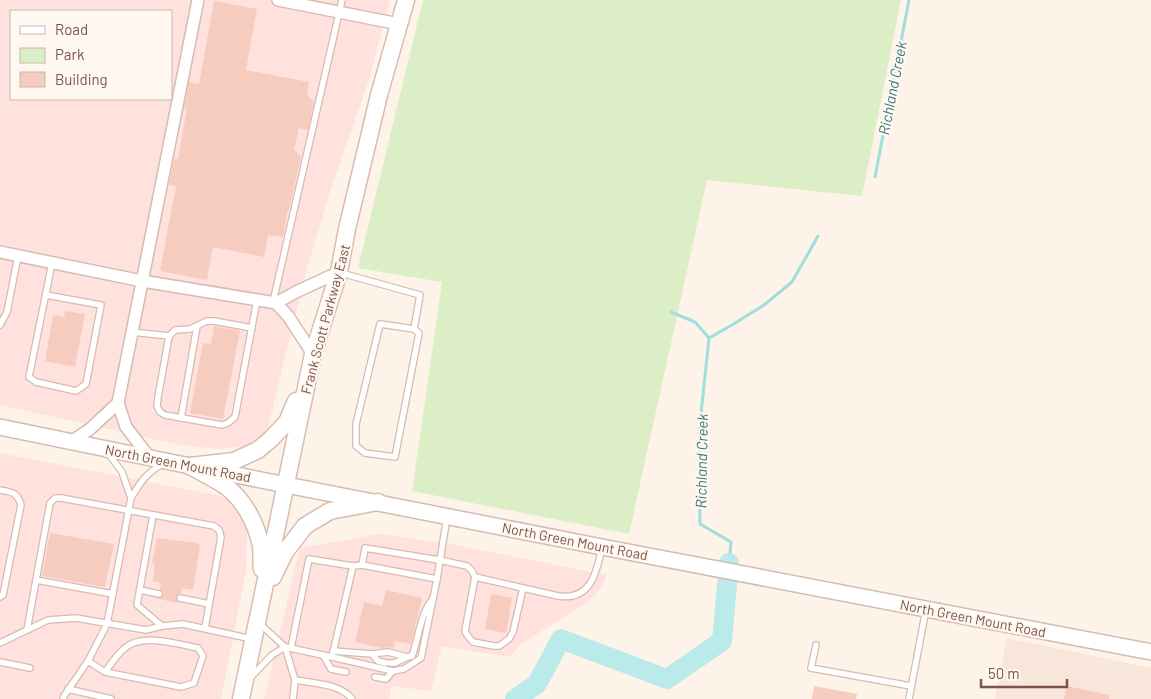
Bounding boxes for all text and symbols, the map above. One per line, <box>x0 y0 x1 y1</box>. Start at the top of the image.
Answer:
legend <box>10 10 172 100</box>
text: Road <box>55 20 88 38</box>
water label: Richland Creek <box>874 39 910 136</box>
text: Park <box>55 45 85 63</box>
text: Building <box>55 70 108 88</box>
street label: Frank Scott Parkway East <box>297 242 353 396</box>
water label: Richland Creek <box>691 413 711 509</box>
street label: North Green Mount Road <box>104 441 252 485</box>
street label: North Green Mount Road <box>501 519 649 563</box>
street label: North Green Mount Road <box>899 596 1047 640</box>
scale bar <box>981 656 1067 688</box>
text: 50 m <box>988 664 1020 682</box>

